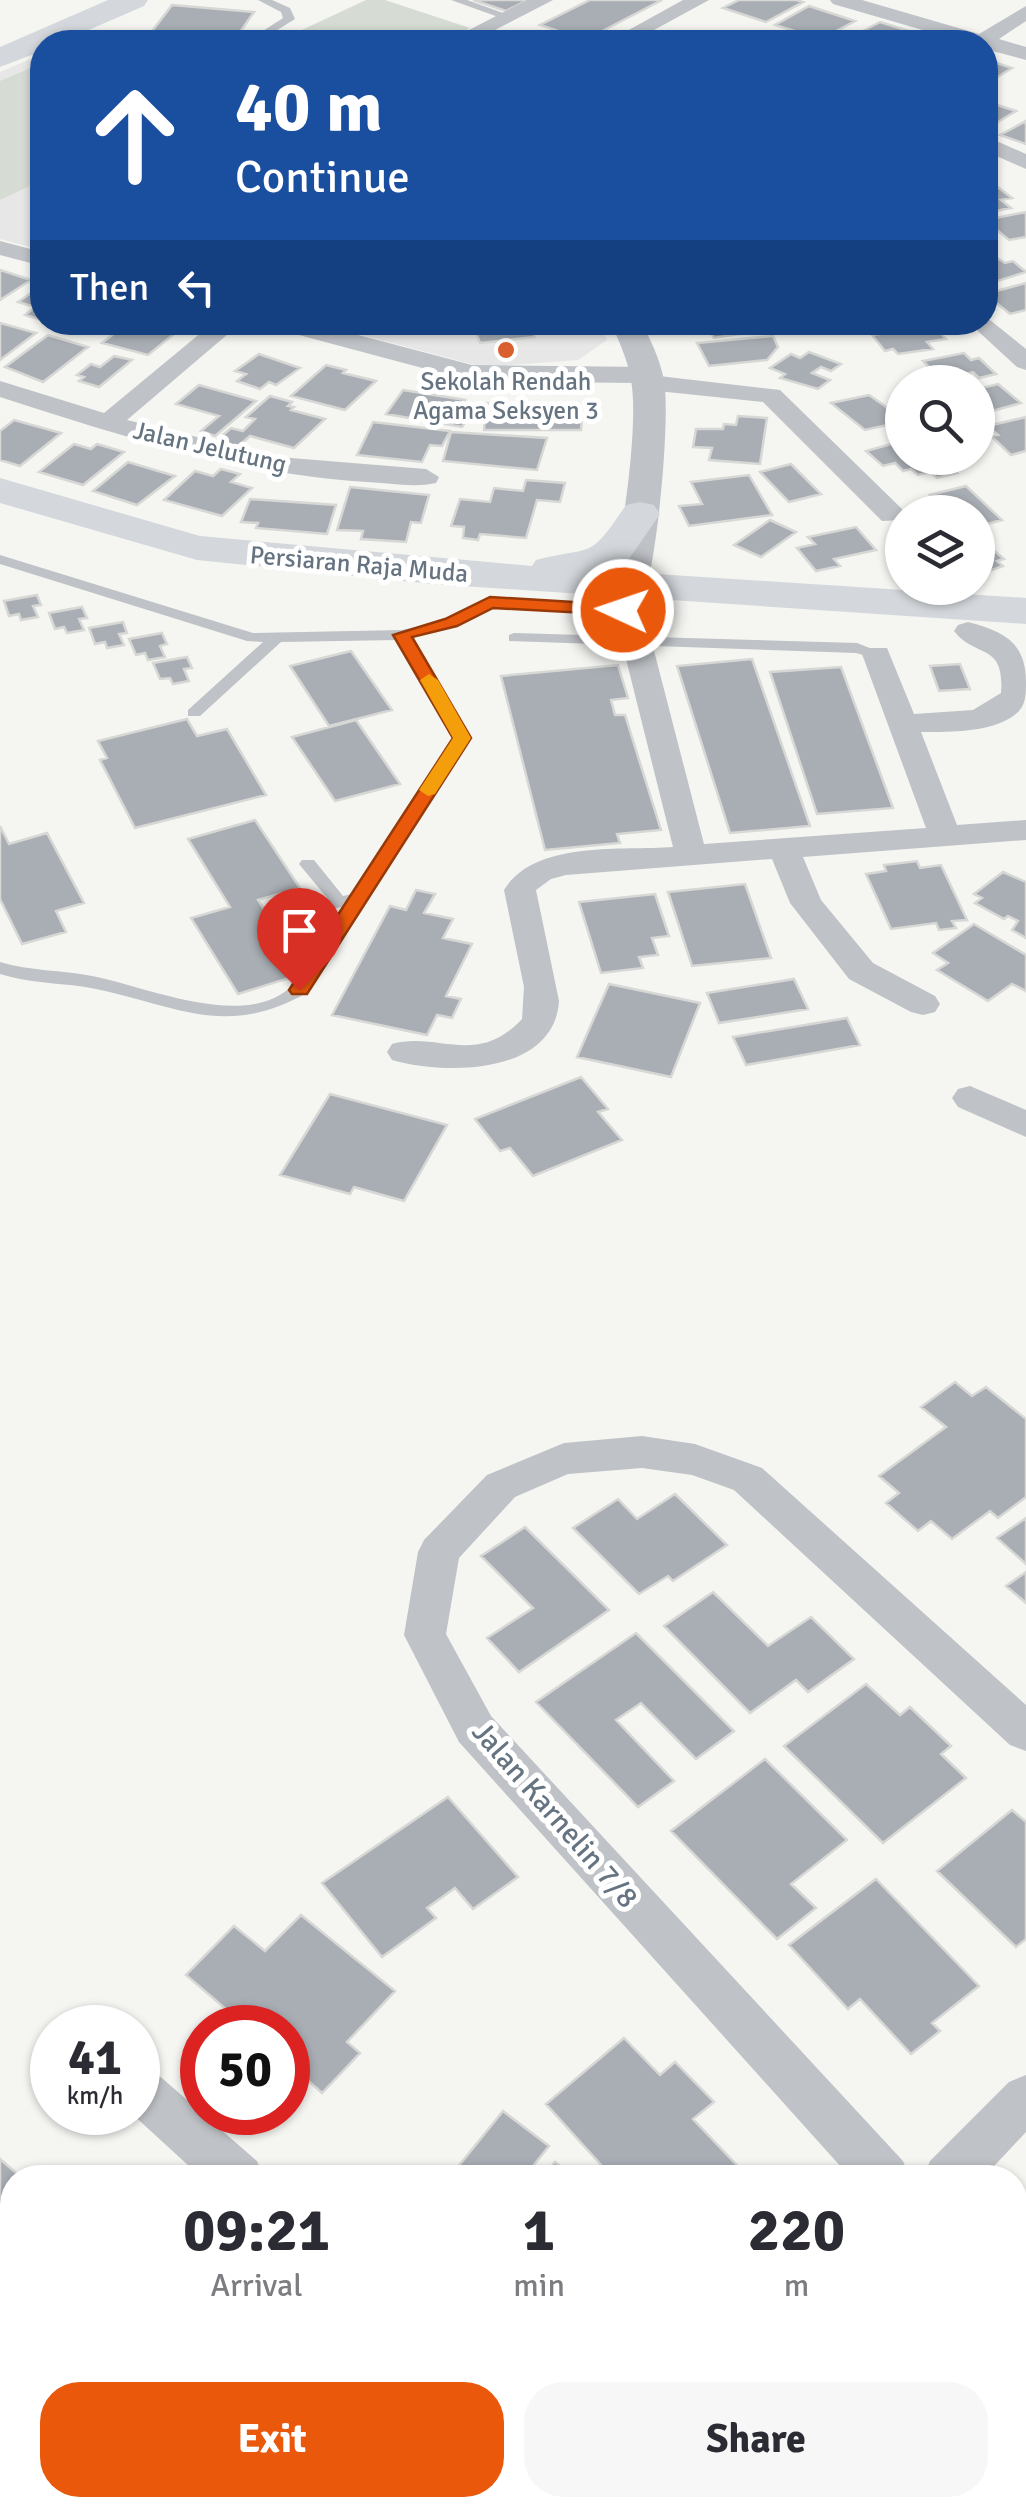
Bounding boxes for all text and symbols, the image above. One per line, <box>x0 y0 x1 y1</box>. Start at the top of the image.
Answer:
text: 40 m <box>235 64 383 150</box>
icon: ahead <box>70 70 200 200</box>
text: Continue <box>235 150 410 205</box>
icon: left <box>169 260 224 315</box>
text: Then <box>70 264 149 311</box>
marker: Sekolah Rendah Agama Seksyen 3 <box>495 339 517 361</box>
map controls <box>885 365 995 605</box>
button: search <box>885 365 995 475</box>
place label: Sekolah Rendah Agama Seksyen 3 <box>413 366 599 426</box>
street label: Jalan Jelutung <box>130 414 290 480</box>
button: layers <box>885 495 995 605</box>
street label: Persiaran Raja Muda <box>249 539 469 589</box>
position arrow <box>571 558 675 662</box>
pin <box>257 888 342 991</box>
icon: arrive <box>272 903 327 958</box>
street label: Jalan Karnelin 7/8 <box>464 1714 646 1916</box>
speed limit sign: 50 <box>180 2005 310 2135</box>
text: 41 <box>68 2027 122 2089</box>
text: km/h <box>67 2080 123 2111</box>
text: 09:21 <box>183 2194 330 2268</box>
text: 1 <box>523 2194 555 2268</box>
text: 220 <box>748 2194 845 2268</box>
text: Arrival <box>211 2266 303 2305</box>
text: min <box>513 2266 565 2305</box>
text: m <box>784 2266 809 2305</box>
button: Exit <box>40 2382 504 2497</box>
button: Share <box>524 2382 988 2497</box>

